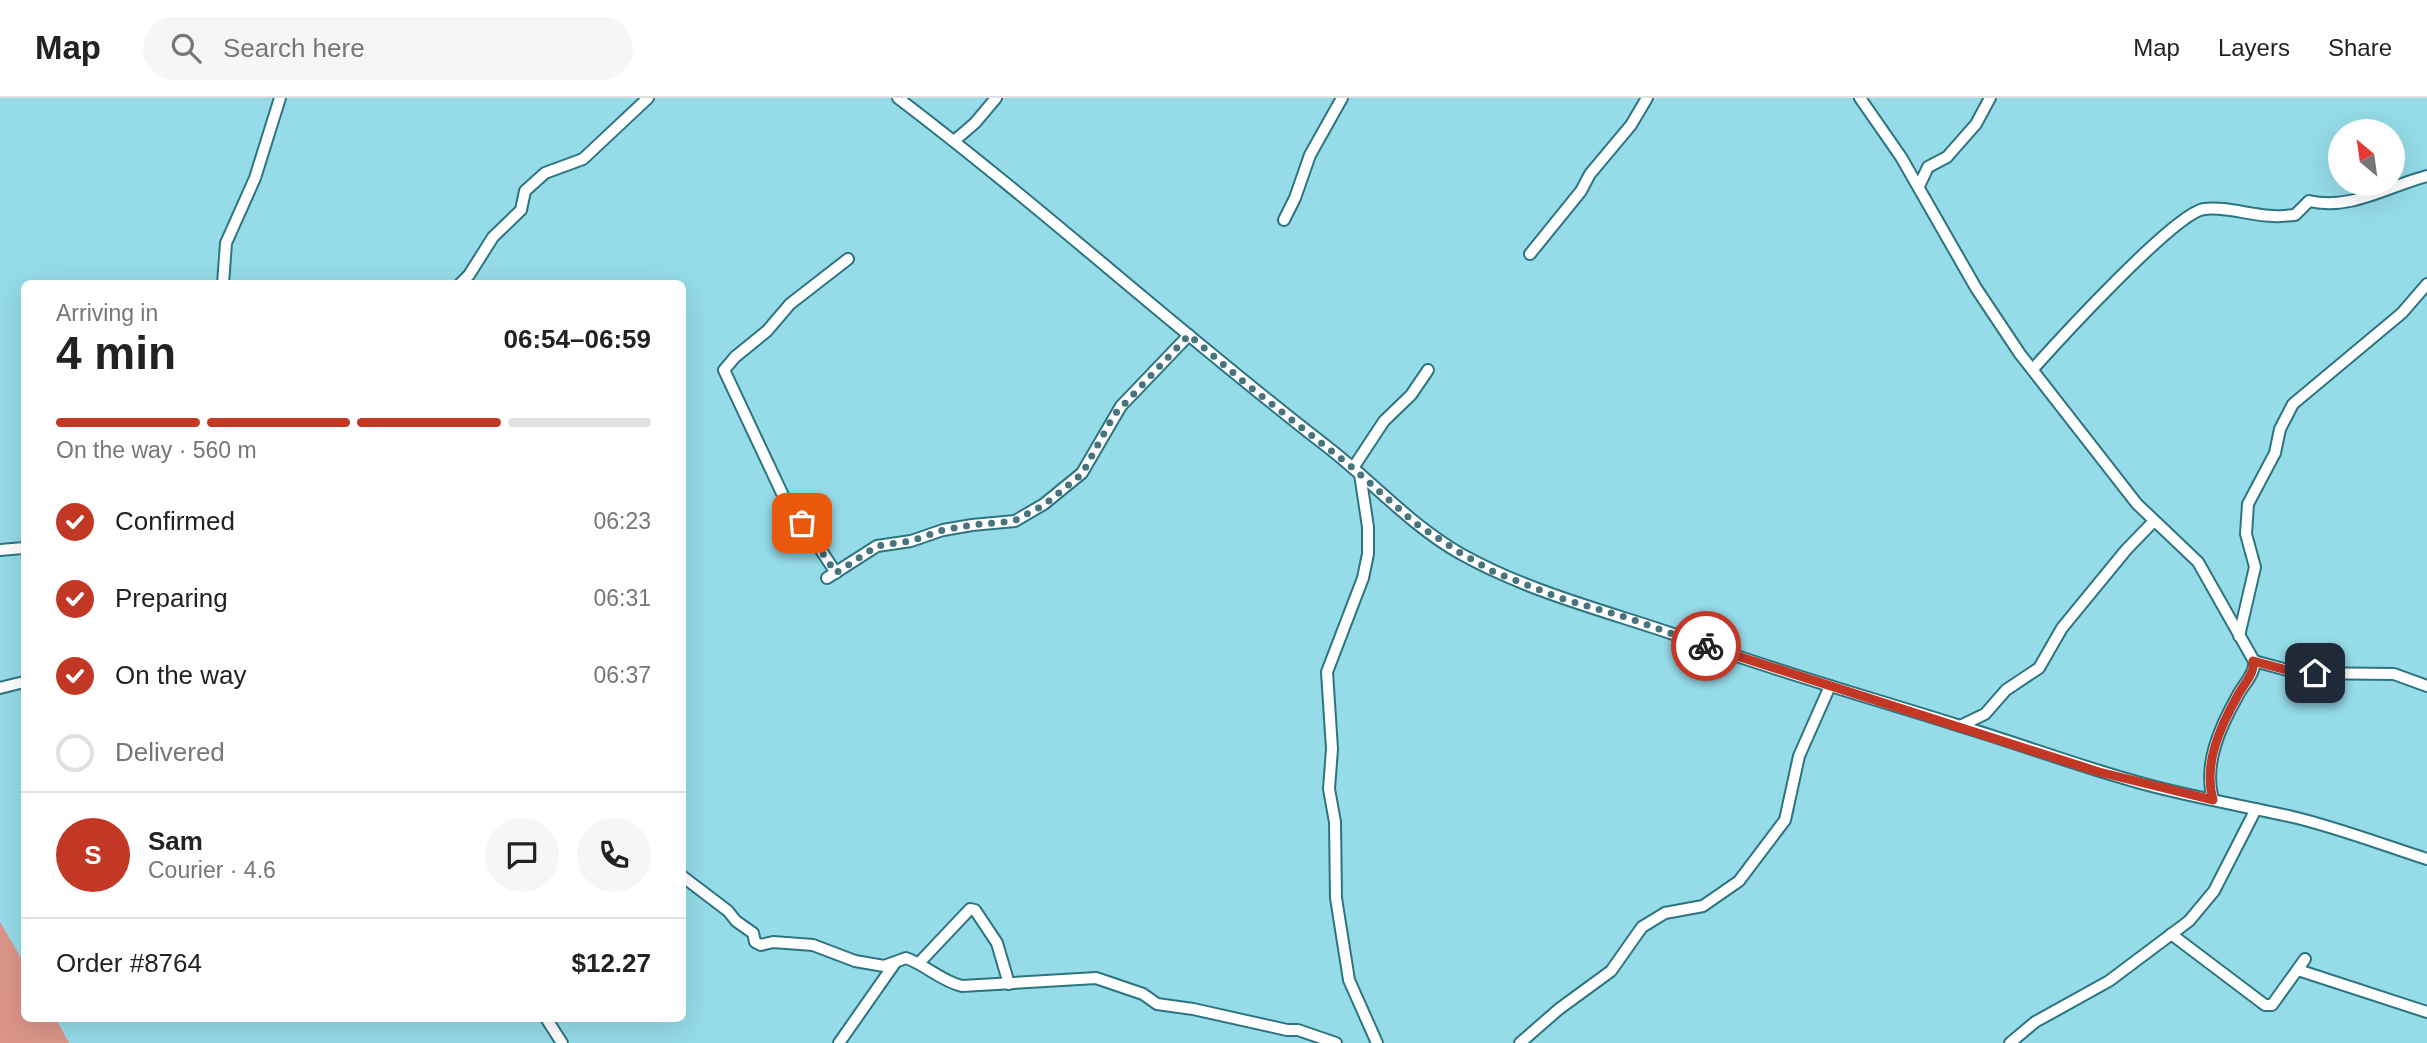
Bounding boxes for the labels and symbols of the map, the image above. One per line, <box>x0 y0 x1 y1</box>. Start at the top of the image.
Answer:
north arrow <box>2328 119 2404 196</box>
pin <box>772 493 832 553</box>
courier <box>1671 611 1741 681</box>
pin <box>2285 643 2345 703</box>

